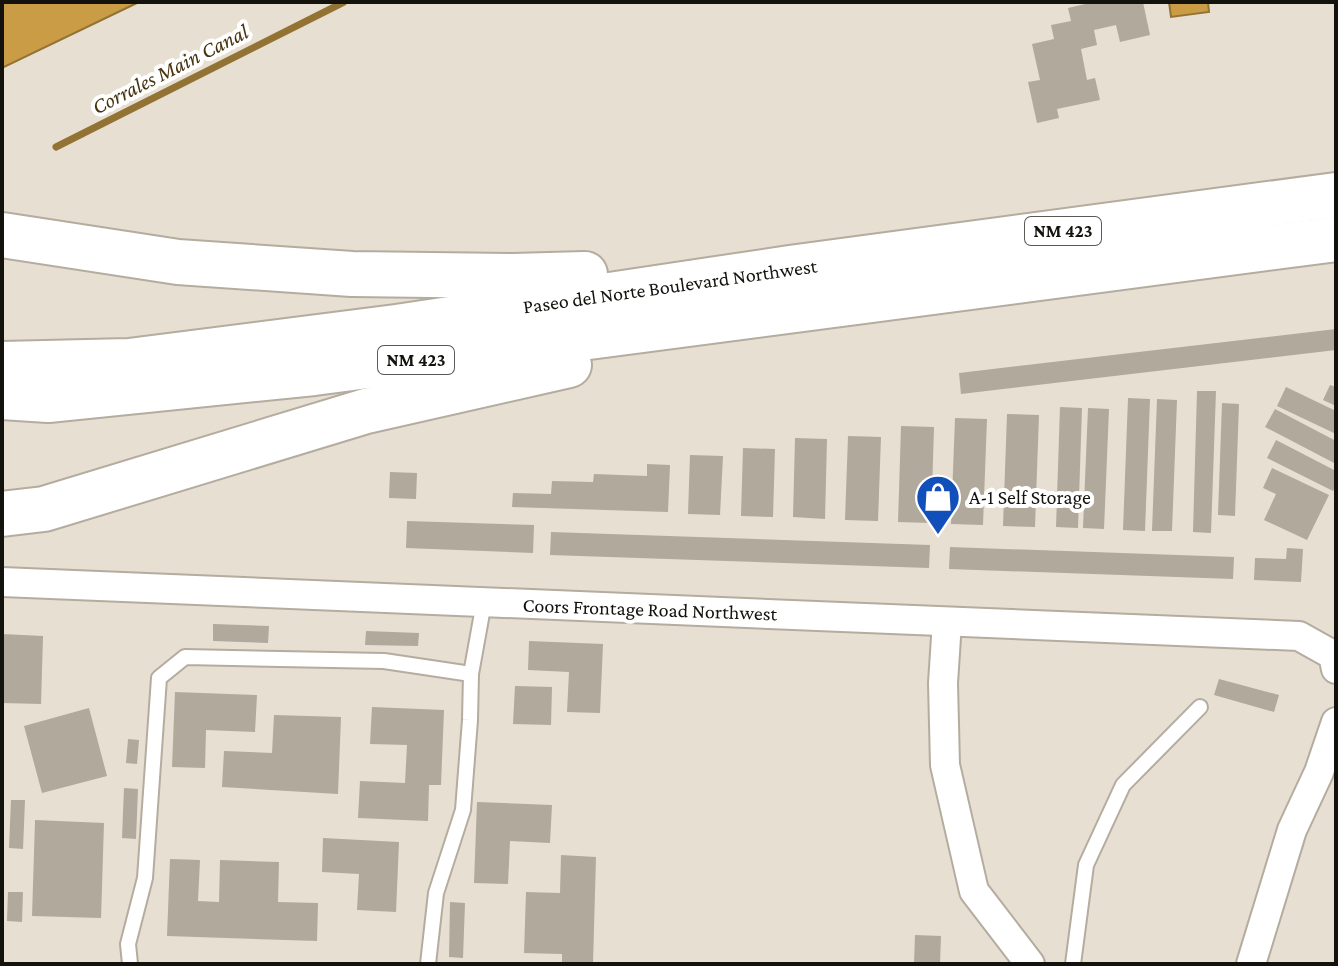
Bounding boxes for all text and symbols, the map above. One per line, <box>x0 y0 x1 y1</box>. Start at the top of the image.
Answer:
water label: Corrales Main Canal <box>88 19 253 119</box>
road number: NM 423 <box>1025 217 1101 245</box>
street label: Paseo del Norte Boulevard Northwest <box>522 254 819 318</box>
road number: NM 423 <box>378 346 454 374</box>
shop icon: A-1 Self Storage <box>914 473 962 536</box>
place label: A-1 Self Storage <box>969 486 1091 509</box>
street label: Coors Frontage Road Northwest <box>522 594 778 625</box>

